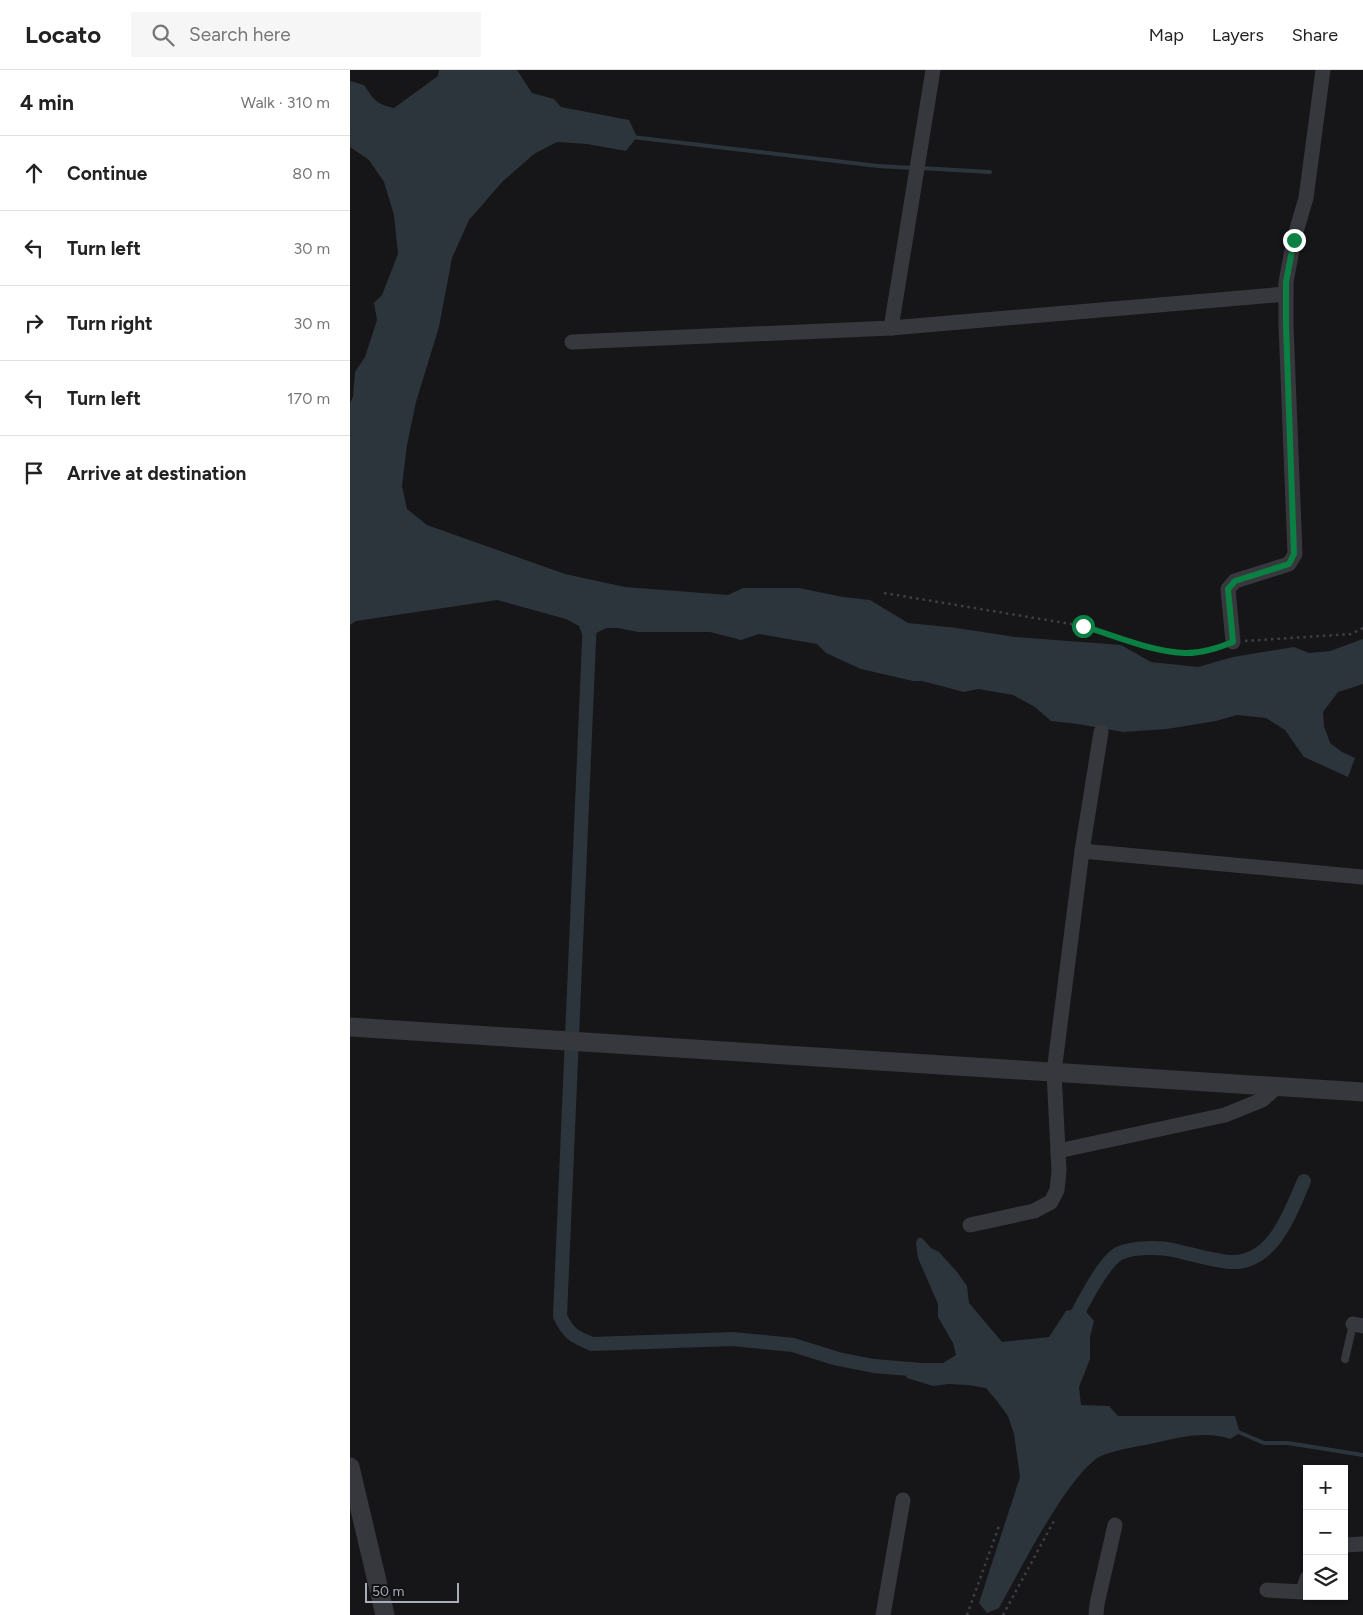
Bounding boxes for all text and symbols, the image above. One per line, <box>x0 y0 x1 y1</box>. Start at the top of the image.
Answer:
search box <box>131 12 481 57</box>
text: Locato <box>25 20 101 49</box>
icon: search <box>149 21 177 49</box>
text: Search here <box>189 23 291 46</box>
text: Map <box>1149 24 1184 46</box>
text: Layers <box>1212 24 1264 46</box>
text: Share <box>1292 24 1338 46</box>
text: 4 min <box>20 90 74 115</box>
text: Walk · 310 m <box>241 93 330 112</box>
icon: ahead <box>20 159 48 187</box>
text: Continue <box>67 162 147 185</box>
text: 80 m <box>292 164 330 183</box>
route end <box>1283 229 1306 252</box>
icon: left <box>20 234 48 262</box>
text: Turn left <box>67 237 141 260</box>
text: 30 m <box>293 239 330 258</box>
icon: right <box>20 309 48 337</box>
text: Turn right <box>67 312 153 335</box>
text: 30 m <box>293 314 330 333</box>
icon: left <box>20 384 48 412</box>
text: Turn left <box>67 387 141 410</box>
text: 170 m <box>287 389 330 408</box>
icon: arrive <box>20 459 48 487</box>
text: Arrive at destination <box>67 462 246 485</box>
route start <box>1072 615 1095 638</box>
map controls <box>1303 1465 1348 1600</box>
button: + <box>1303 1465 1348 1510</box>
button: − <box>1303 1510 1348 1555</box>
button: layers <box>1303 1555 1348 1600</box>
scale bar <box>365 1580 459 1603</box>
text: 50 m <box>372 1583 404 1600</box>

